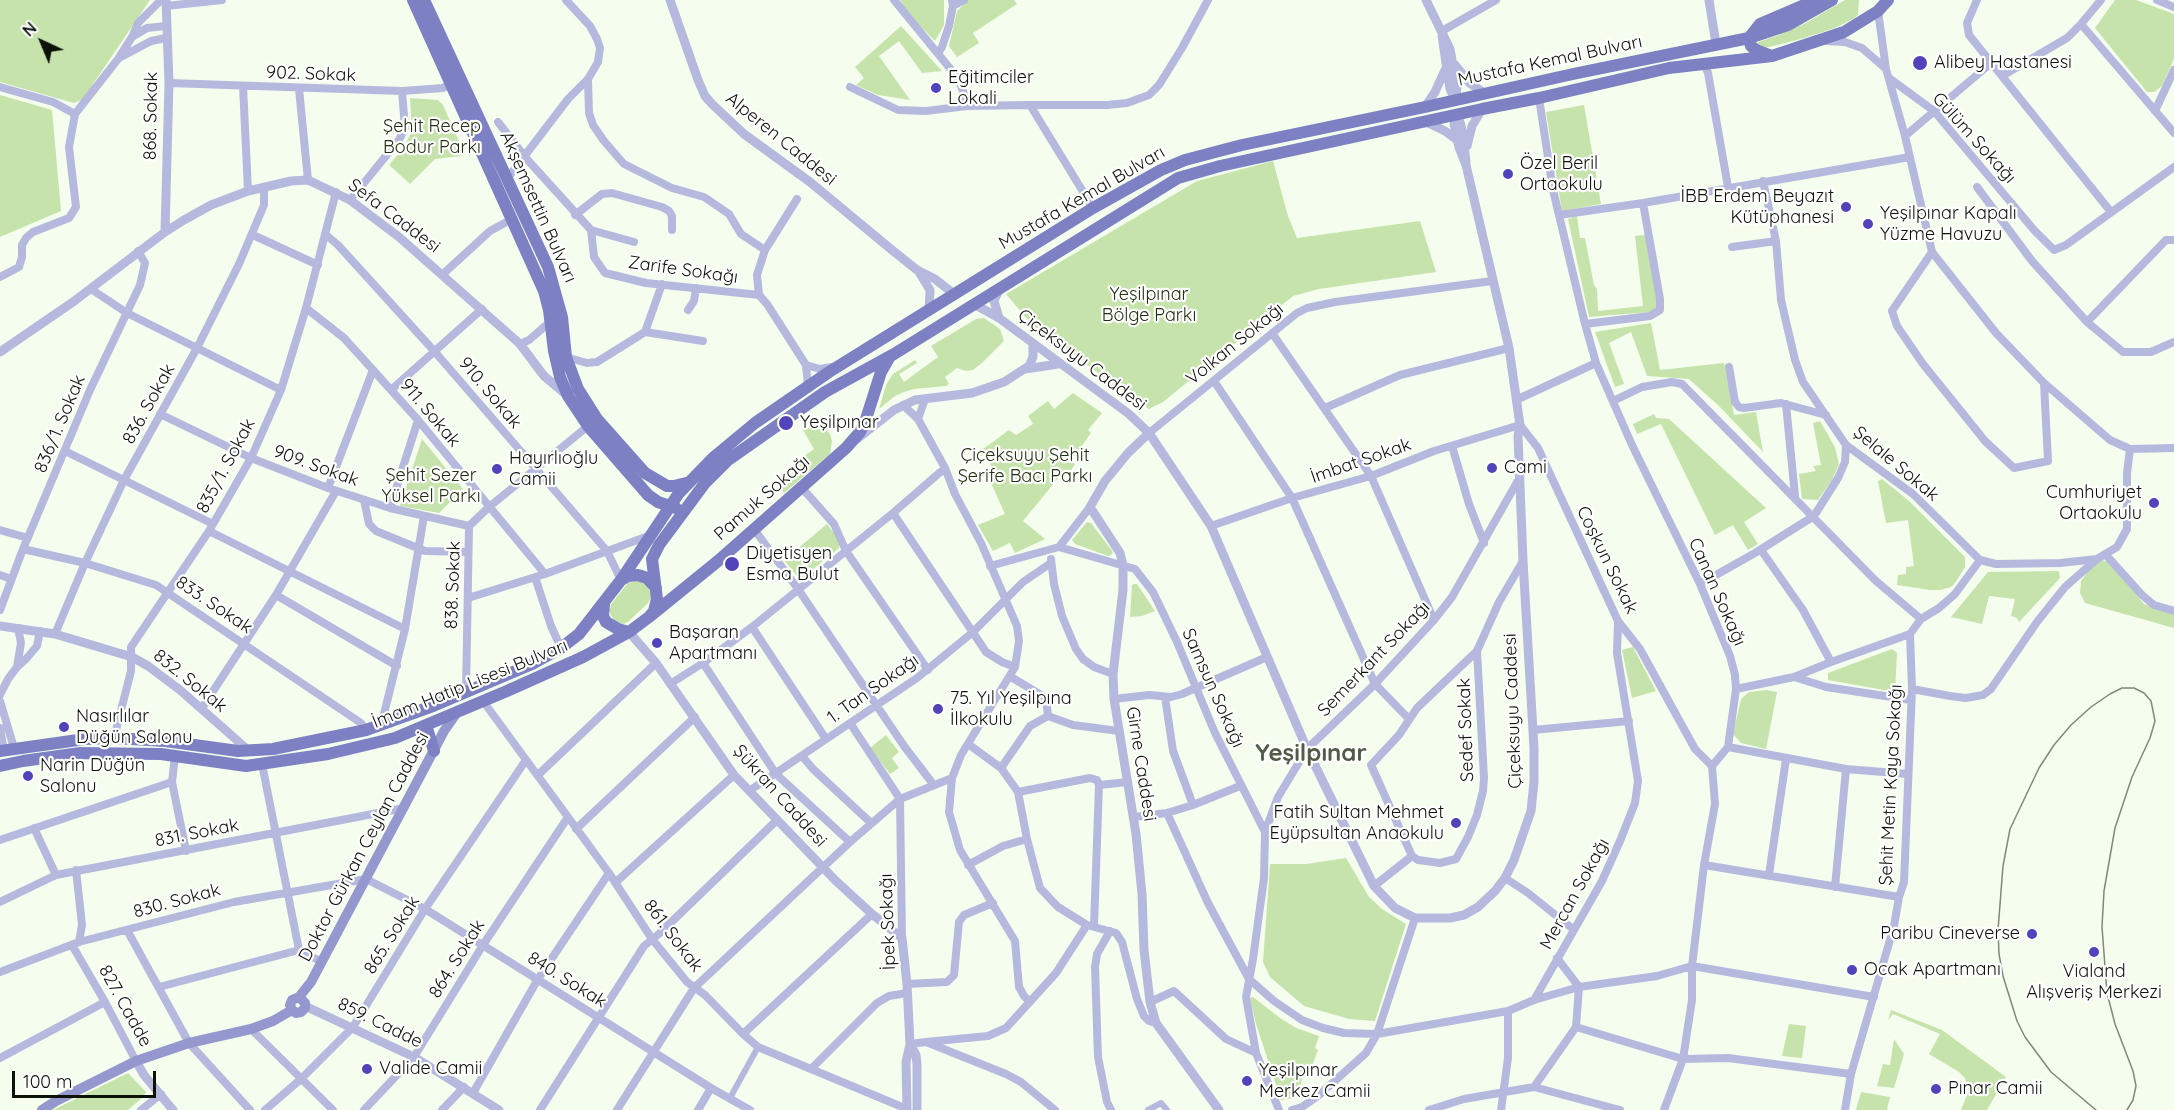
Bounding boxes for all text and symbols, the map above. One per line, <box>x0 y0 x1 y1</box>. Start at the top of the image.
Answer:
north arrow <box>12 12 72 72</box>
text: N <box>18 18 41 40</box>
street label: Mustafa Kemal Bulvarı <box>1456 31 1644 91</box>
place label: Alibey Hastanesi <box>1934 52 2072 74</box>
marker: Alibey Hastanesi <box>1911 54 1929 72</box>
street label: 902. Sokak <box>266 62 356 86</box>
place label: Eğitimciler Lokali <box>948 67 1034 110</box>
street label: 868. Sokak <box>139 72 163 160</box>
marker: Eğitimciler Lokali <box>929 81 943 95</box>
street label: Alperen Caddesi <box>721 88 841 190</box>
street label: Gülüm Sokağı <box>1928 88 2020 188</box>
park label: Şehit Recep Bodur Parkı <box>383 116 481 158</box>
street label: Akşemsettin Bulvarı <box>495 128 581 286</box>
street label: Mustafa Kemal Bulvarı <box>995 142 1169 254</box>
place label: Özel Beril Ortaokulu <box>1520 153 1603 195</box>
marker: Özel Beril Ortaokulu <box>1501 167 1515 181</box>
street label: Sefa Caddesi <box>344 174 444 258</box>
place label: İBB Erdem Beyazıt Kütüphanesi <box>1680 186 1834 228</box>
marker: İBB Erdem Beyazıt Kütüphanesi <box>1839 200 1853 214</box>
place label: Yeşilpınar Kapalı Yüzme Havuzu <box>1880 203 2017 246</box>
marker: Yeşilpınar Kapalı Yüzme Havuzu <box>1861 217 1875 231</box>
street label: Zarife Sokağı <box>627 252 739 288</box>
park label: Yeşilpınar Bölge Parkı <box>1102 284 1196 326</box>
street label: Volkan Sokağı <box>1182 298 1288 390</box>
street label: Çiçeksuyu Caddesi <box>1013 305 1151 415</box>
street label: 910. Sokak <box>454 353 526 433</box>
street label: 836. Sokak <box>118 360 180 448</box>
street label: 836/1. Sokak <box>30 372 90 476</box>
street label: 911. Sokak <box>395 374 465 452</box>
place label: Yeşilpınar <box>800 412 879 434</box>
marker: Yeşilpınar <box>777 414 795 432</box>
street label: 835/1. Sokak <box>192 415 260 517</box>
street label: Şelale Sokak <box>1849 422 1943 506</box>
street label: İmbat Sokak <box>1308 434 1414 488</box>
street label: 909. Sokak <box>270 441 362 491</box>
park label: Çiçeksuyu Şehit Şerife Bacı Parkı <box>958 445 1092 488</box>
place label: Hayırlıoğlu Camii <box>509 448 598 490</box>
street label: Pamuk Sokağı <box>710 451 814 545</box>
place label: Cami <box>1504 457 1547 479</box>
marker: Cami <box>1485 461 1499 475</box>
marker: Hayırlıoğlu Camii <box>490 462 504 476</box>
park label: Şehit Sezer Yüksel Parkı <box>381 465 481 508</box>
place label: Cumhuriyet Ortaokulu <box>2046 482 2142 524</box>
marker: Cumhuriyet Ortaokulu <box>2147 496 2161 510</box>
street label: Coşkun Sokak <box>1572 503 1642 617</box>
street label: Canan Sokağı <box>1684 535 1750 649</box>
street label: 838. Sokak <box>441 541 465 629</box>
place label: Diyetisyen Esma Bulut <box>746 543 839 586</box>
marker: Diyetisyen Esma Bulut <box>723 555 741 573</box>
street label: 833. Sokak <box>172 571 256 639</box>
street label: Semerkant Sokağı <box>1313 597 1435 721</box>
place label: Başaran Apartmanı <box>669 622 757 664</box>
street label: Samsun Sokağı <box>1177 625 1249 751</box>
street label: Çiçeksuyu Caddesi <box>1499 633 1527 789</box>
street label: İmam Hatip Lisesi Bulvarı <box>369 635 571 733</box>
marker: Başaran Apartmanı <box>650 636 664 650</box>
street label: 832. Sokak <box>149 645 231 717</box>
street label: 1. Tan Sokağı <box>823 650 923 728</box>
street label: Sedef Sokak <box>1453 678 1479 782</box>
street label: Şehit Metin Kaya Sokağı <box>1875 684 1907 886</box>
place label: 75. Yıl Yeşilpına İlkokulu <box>950 688 1072 730</box>
marker: 75. Yıl Yeşilpına İlkokulu <box>931 702 945 716</box>
street label: Girne Caddesi <box>1121 705 1161 823</box>
place label: Nasırlılar Düğün Salonu <box>76 706 192 748</box>
marker: Nasırlılar Düğün Salonu <box>57 720 71 734</box>
street label: Doktor Gürkan Ceylan Caddesi <box>294 728 434 966</box>
district label: Yeşilpınar <box>1255 740 1367 768</box>
street label: Şükran Caddesi <box>729 741 831 851</box>
place label: Narin Düğün Salonu <box>40 755 145 798</box>
marker: Narin Düğün Salonu <box>21 769 35 783</box>
place label: Fatih Sultan Mehmet Eyüpsultan Anaokulu <box>1270 802 1444 844</box>
street label: 831. Sokak <box>153 814 241 852</box>
marker: Fatih Sultan Mehmet Eyüpsultan Anaokulu <box>1449 816 1463 830</box>
street label: Mercan Sokağı <box>1536 835 1614 953</box>
street label: İpek Sokağı <box>876 873 900 971</box>
street label: 830. Sokak <box>131 879 223 923</box>
street label: 865. Sokak <box>360 892 424 978</box>
street label: 861. Sokak <box>639 895 707 977</box>
street label: 864. Sokak <box>424 916 490 1002</box>
place label: Paribu Cineverse <box>1880 923 2020 945</box>
marker: Paribu Cineverse <box>2025 927 2039 941</box>
marker: Vialand Alışveriş Merkezi <box>2087 945 2101 959</box>
street label: 840. Sokak <box>523 947 611 1013</box>
place label: Ocak Apartmanı <box>1864 959 2001 981</box>
street label: 827. Cadde <box>94 961 156 1051</box>
place label: Vialand Alışveriş Merkezi <box>2026 961 2162 1004</box>
marker: Ocak Apartmanı <box>1845 963 1859 977</box>
street label: 859. Cadde <box>334 993 426 1053</box>
place label: Valide Camii <box>379 1058 482 1080</box>
scale bar <box>15 1059 159 1097</box>
place label: Yeşilpınar Merkez Camii <box>1259 1060 1371 1102</box>
marker: Valide Camii <box>360 1062 374 1076</box>
text: 100 m <box>23 1070 72 1093</box>
marker: Yeşilpınar Merkez Camii <box>1240 1074 1254 1088</box>
place label: Pınar Camii <box>1948 1078 2043 1100</box>
marker: Pınar Camii <box>1929 1082 1943 1096</box>

